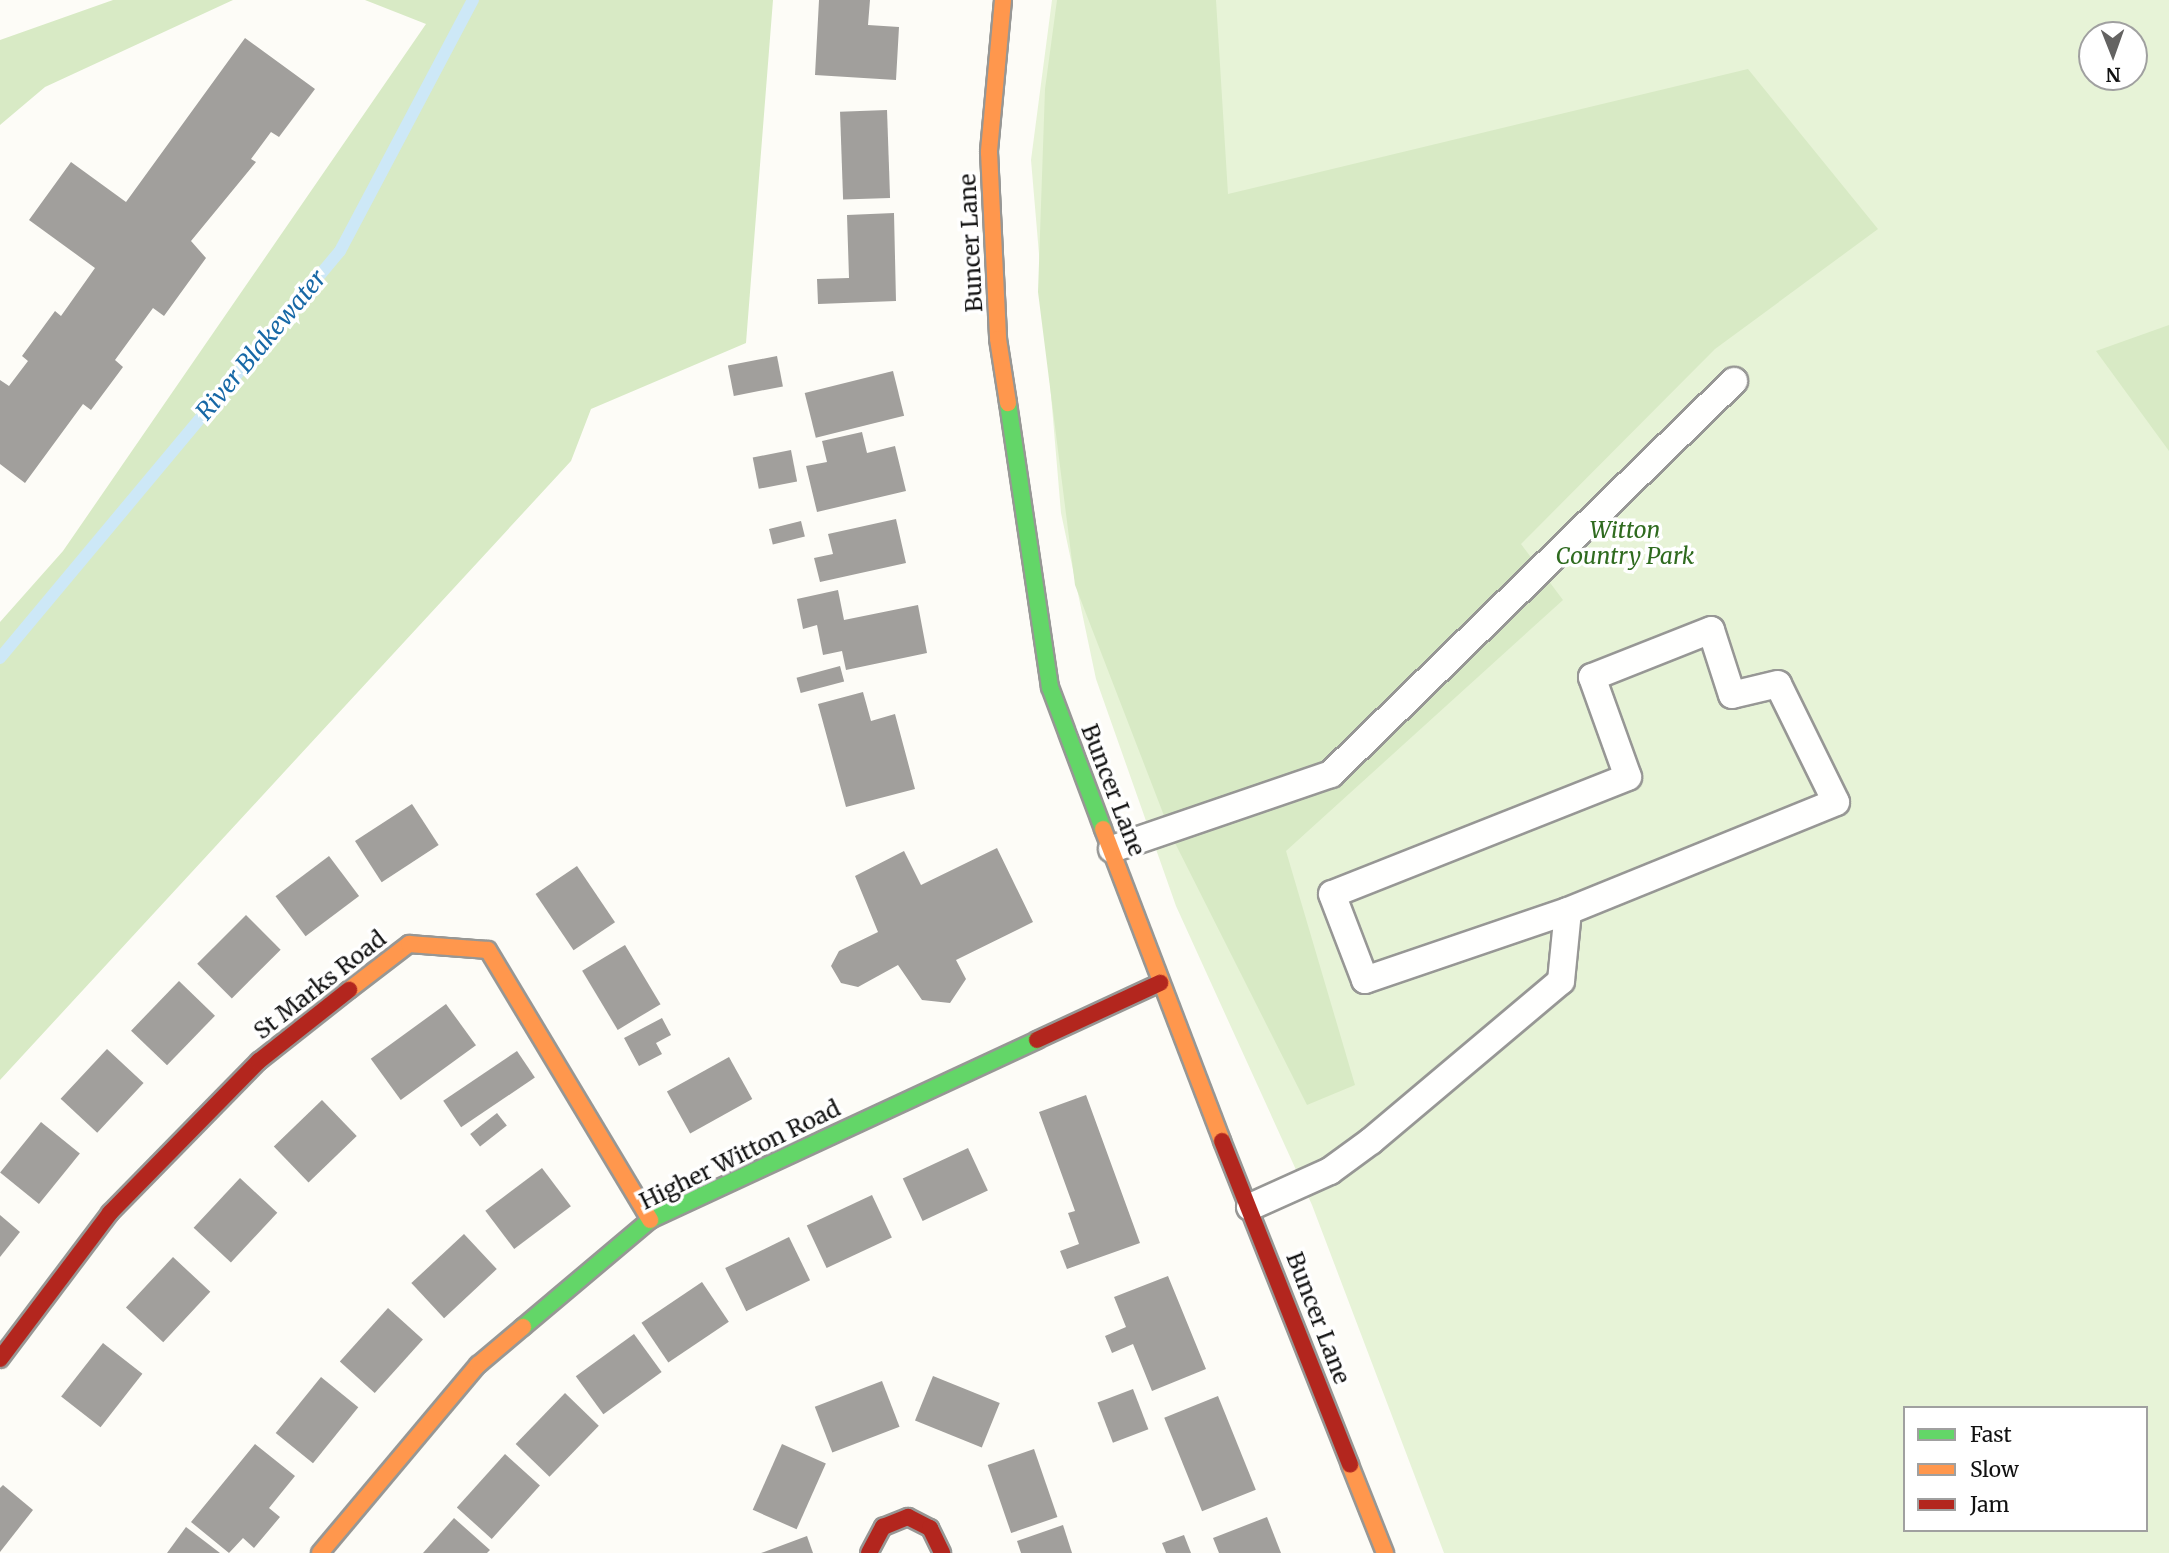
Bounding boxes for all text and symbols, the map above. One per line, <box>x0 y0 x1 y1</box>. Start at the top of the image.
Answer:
north arrow <box>2078 21 2148 91</box>
text: N <box>2106 63 2121 87</box>
street label: Buncer Lane <box>954 173 988 313</box>
water label: River Blakewater <box>190 264 332 426</box>
park label: Witton Country Park <box>1556 516 1694 570</box>
street label: Buncer Lane <box>1075 720 1151 860</box>
street label: St Marks Road <box>248 925 392 1045</box>
street label: Higher Witton Road <box>635 1094 845 1216</box>
street label: Buncer Lane <box>1280 1248 1356 1388</box>
legend <box>1903 1406 2148 1532</box>
text: Fast <box>1970 1421 2012 1448</box>
text: Slow <box>1970 1456 2019 1483</box>
text: Jam <box>1970 1491 2009 1518</box>

